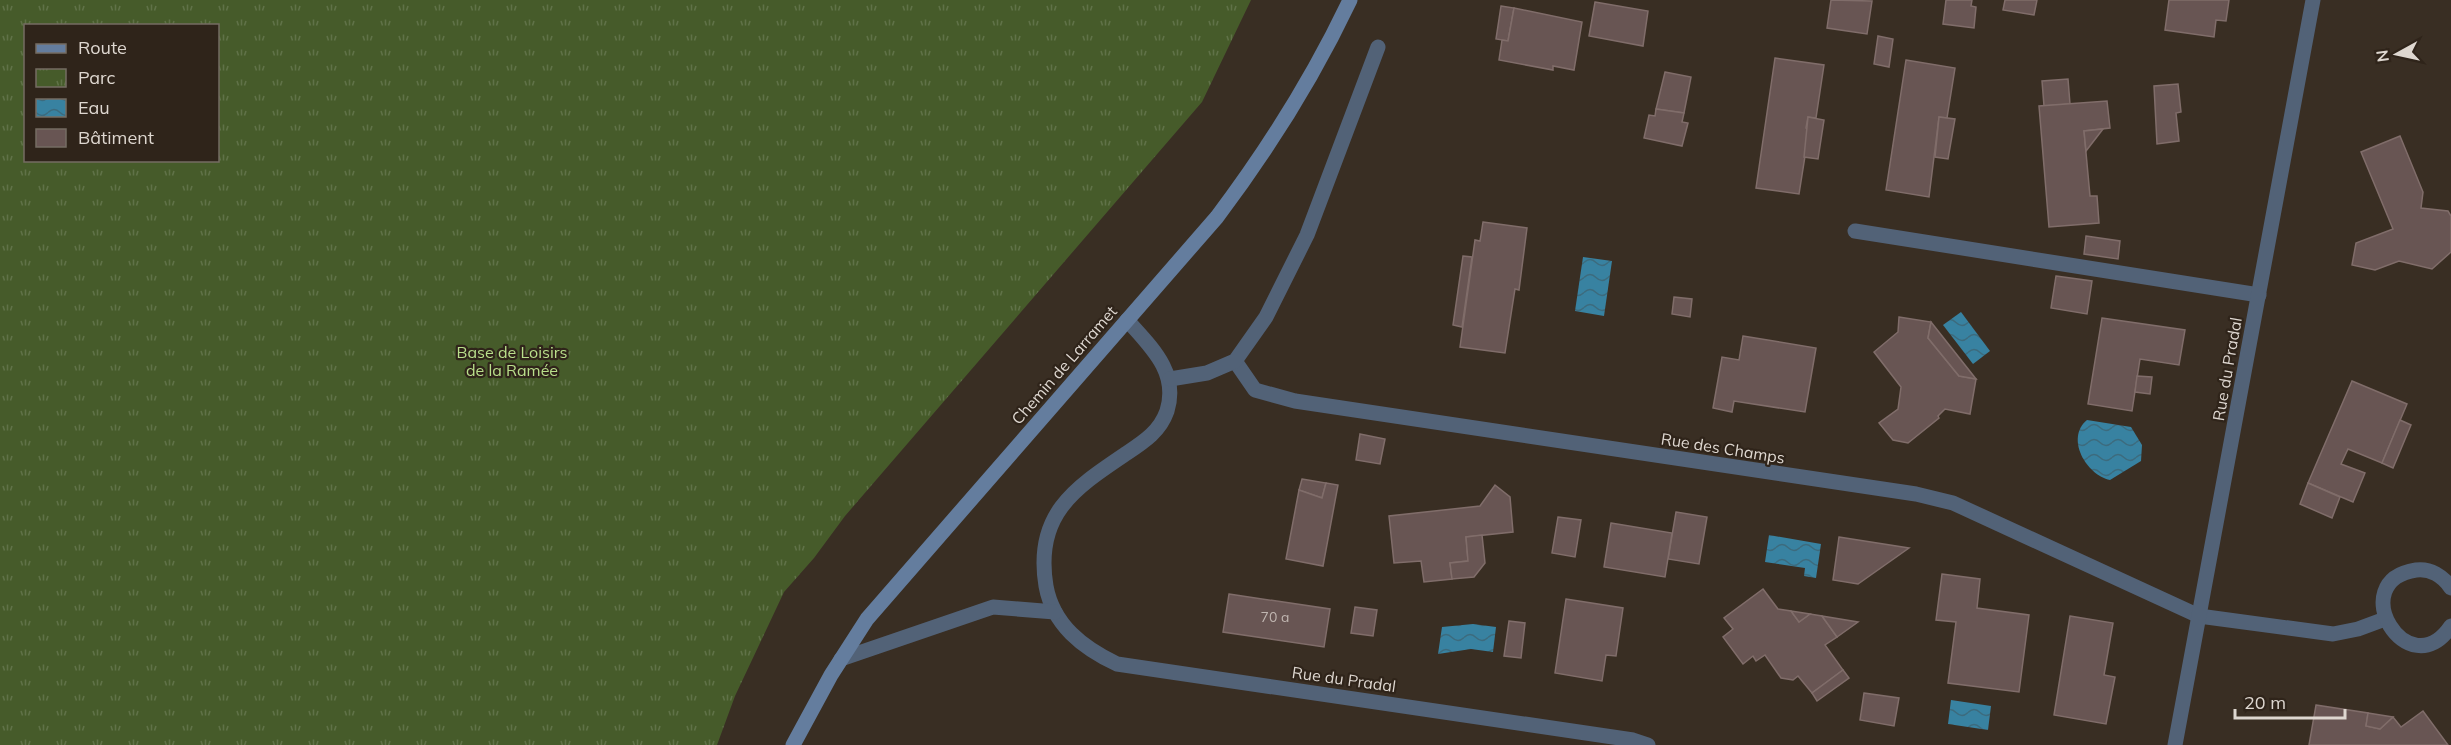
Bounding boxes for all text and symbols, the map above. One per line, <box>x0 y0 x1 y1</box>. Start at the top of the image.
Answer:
legend <box>24 24 219 162</box>
north arrow <box>2367 24 2427 84</box>
text: Route <box>78 36 127 59</box>
text: N <box>2371 49 2393 63</box>
text: Parc <box>78 66 116 89</box>
text: Eau <box>78 96 110 119</box>
text: Bâtiment <box>78 126 154 149</box>
street label: Chemin de Larramet <box>1007 301 1121 428</box>
street label: Rue du Pradal <box>2208 316 2246 422</box>
park label: Base de Loisirs de la Ramée <box>457 342 567 380</box>
street label: Rue des Champs <box>1660 428 1786 468</box>
house number: 70 a <box>1261 608 1289 626</box>
street label: Rue du Pradal <box>1291 662 1397 696</box>
scale bar <box>2235 682 2344 720</box>
text: 20 m <box>2244 691 2286 714</box>

